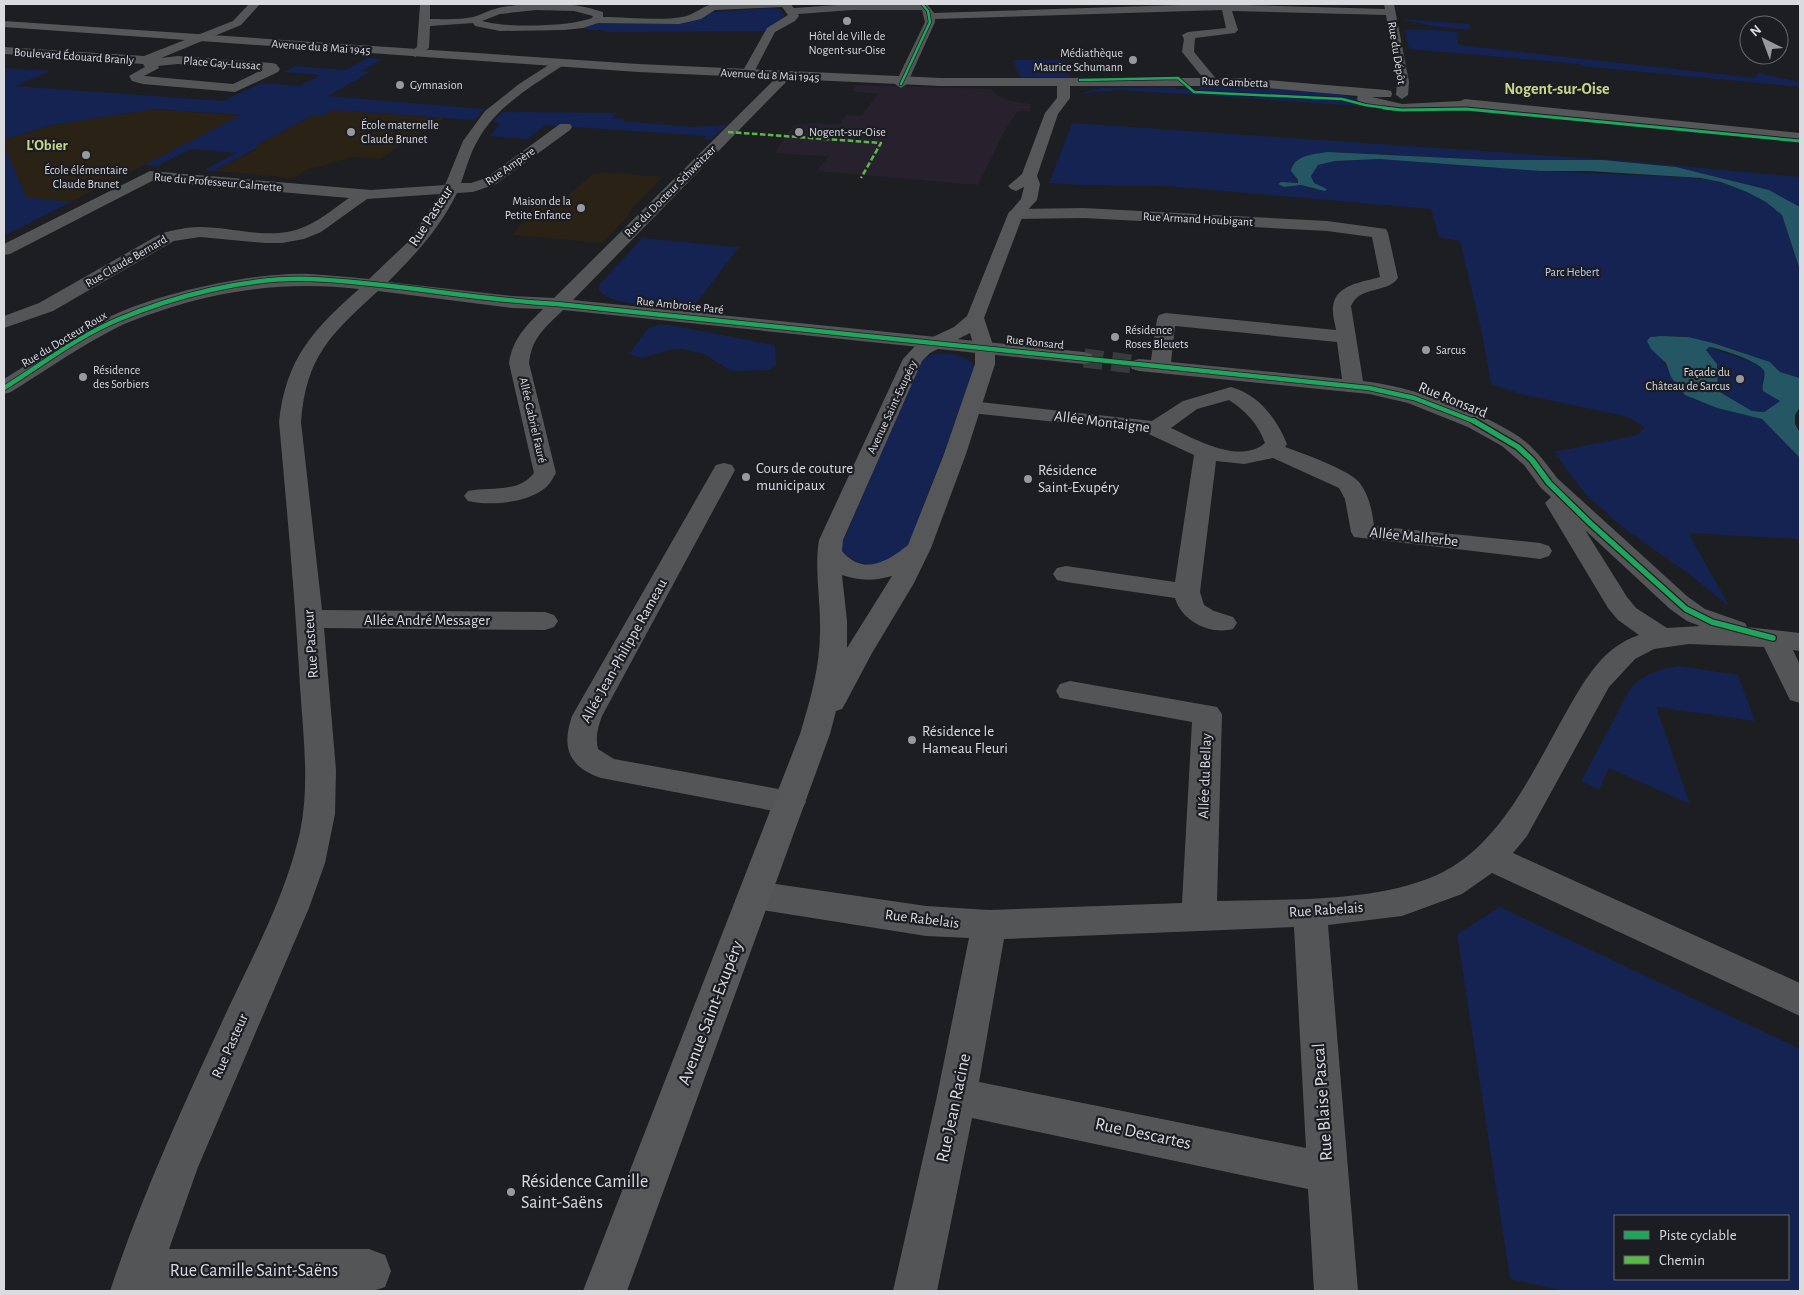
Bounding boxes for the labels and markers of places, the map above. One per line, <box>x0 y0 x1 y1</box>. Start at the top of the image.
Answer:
marker: Hôtel de Ville de Nogent-sur-Oise <box>841 15 853 27</box>
place label: Hôtel de Ville de Nogent-sur-Oise <box>809 30 885 56</box>
place label: Médiathèque Maurice Schumann <box>1034 47 1123 73</box>
marker: Médiathèque Maurice Schumann <box>1127 54 1139 66</box>
marker: Gymnasion <box>394 79 406 91</box>
place label: Gymnasion <box>410 79 463 92</box>
place label: École maternelle Claude Brunet <box>361 118 439 145</box>
marker: École maternelle Claude Brunet <box>345 126 357 138</box>
marker: Nogent-sur-Oise <box>793 126 805 138</box>
place label: Nogent-sur-Oise <box>809 126 886 138</box>
marker: École élémentaire Claude Brunet <box>80 149 92 161</box>
place label: École élémentaire Claude Brunet <box>44 163 128 190</box>
place label: Maison de la Petite Enfance <box>505 195 571 221</box>
marker: Maison de la Petite Enfance <box>575 202 587 214</box>
place label: Résidence Roses Bleuets <box>1125 324 1188 350</box>
marker: Résidence Roses Bleuets <box>1109 331 1121 343</box>
marker: Sarcus <box>1420 344 1432 356</box>
place label: Sarcus <box>1436 344 1466 356</box>
place label: Résidence des Sorbiers <box>93 364 149 390</box>
place label: Façade du Château de Sarcus <box>1646 366 1730 392</box>
marker: Résidence des Sorbiers <box>77 371 89 383</box>
marker: Façade du Château de Sarcus <box>1734 373 1746 385</box>
place label: Cours de couture municipaux <box>756 461 853 493</box>
place label: Résidence Saint-Exupéry <box>1038 463 1120 495</box>
marker: Cours de couture municipaux <box>740 471 752 483</box>
marker: Résidence Saint-Exupéry <box>1022 473 1034 485</box>
place label: Résidence le Hameau Fleuri <box>922 724 1008 756</box>
marker: Résidence le Hameau Fleuri <box>906 734 918 746</box>
place label: Résidence Camille Saint-Saëns <box>521 1173 648 1212</box>
marker: Résidence Camille Saint-Saëns <box>505 1186 517 1198</box>

